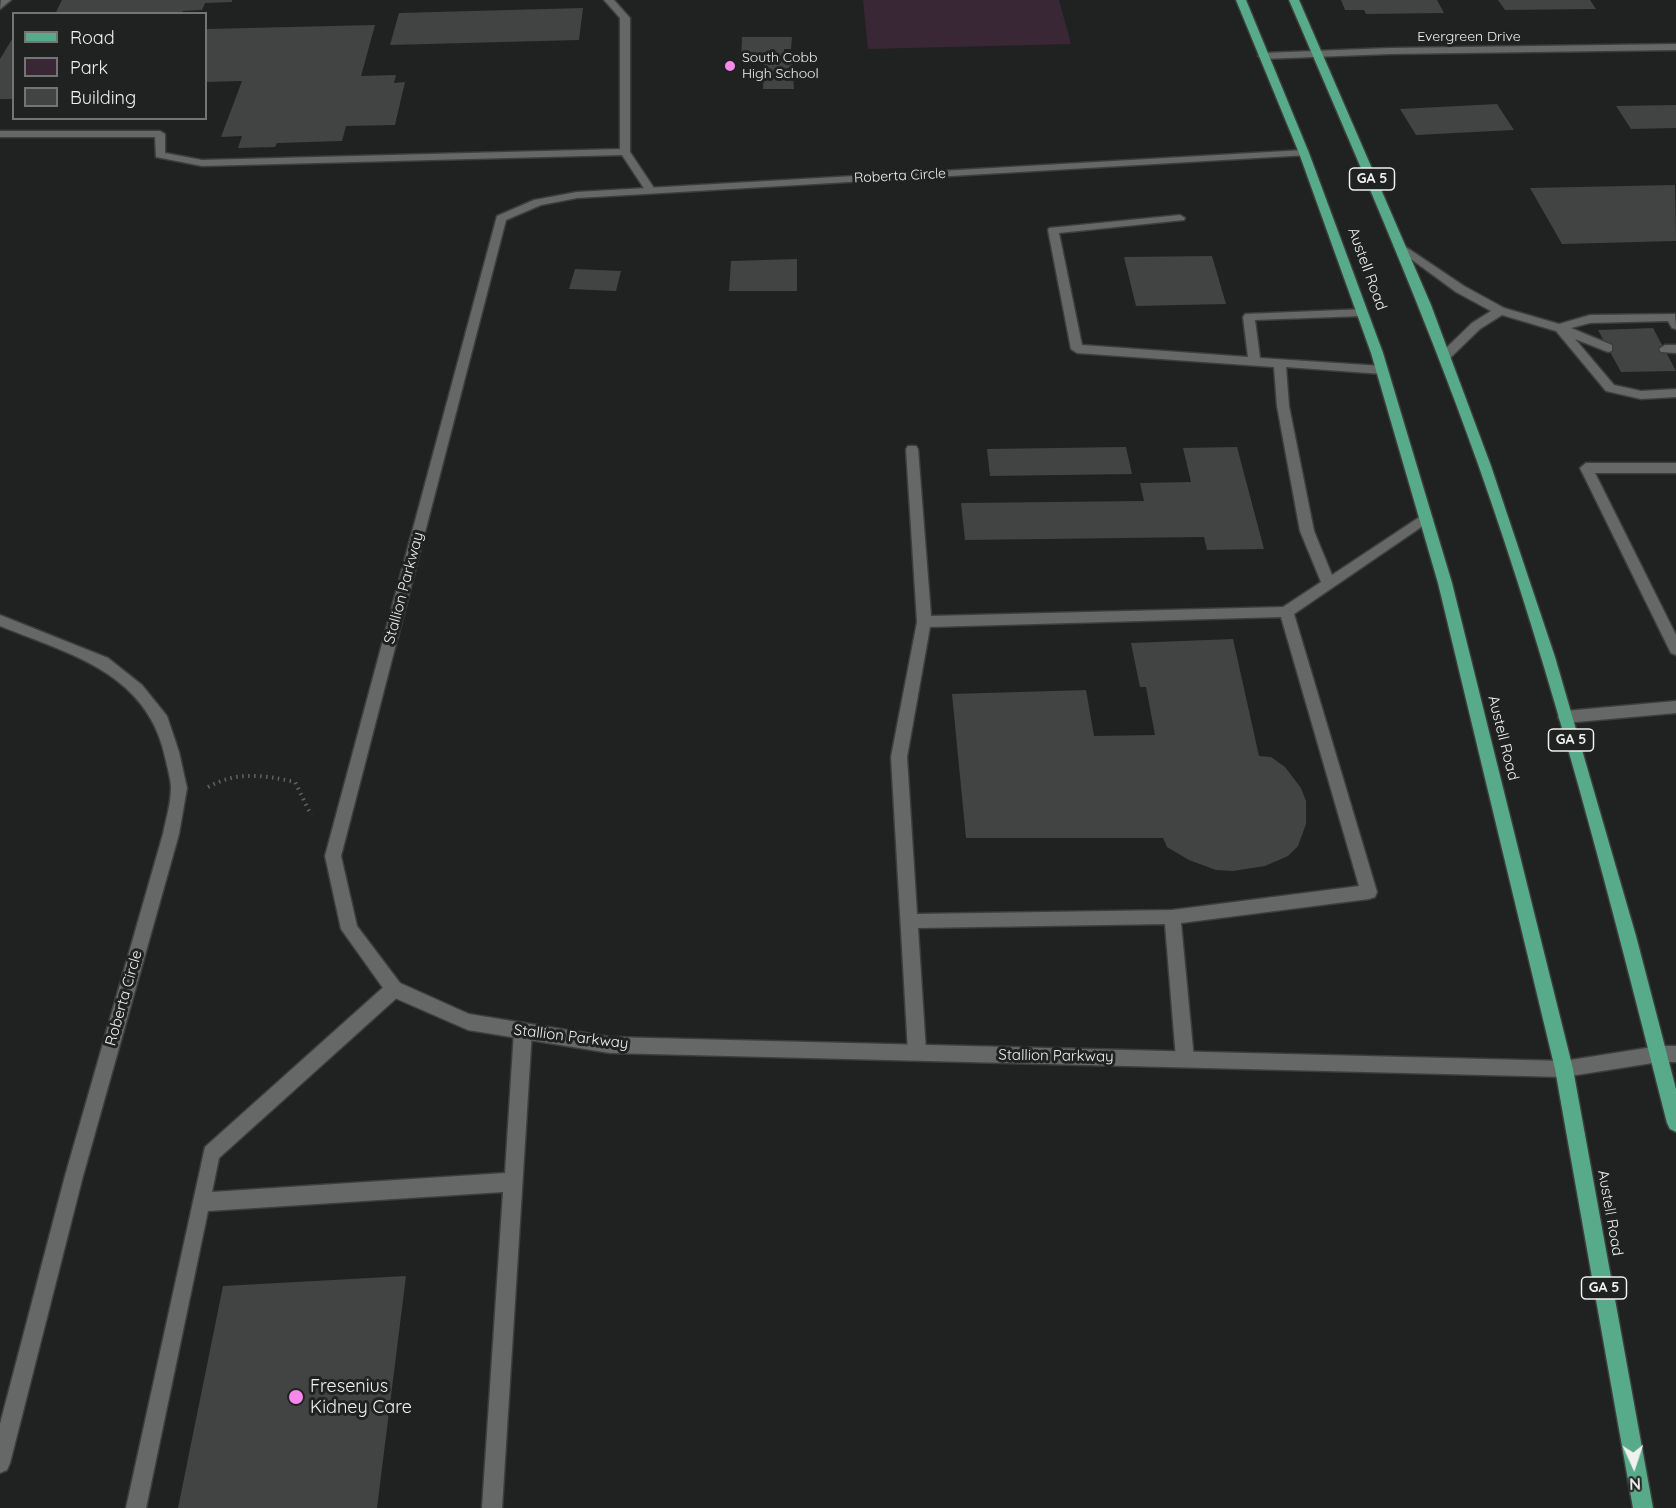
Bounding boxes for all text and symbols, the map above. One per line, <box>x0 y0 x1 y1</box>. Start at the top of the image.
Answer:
legend <box>12 12 207 120</box>
text: Road <box>70 26 115 49</box>
street label: Evergreen Drive <box>1417 29 1521 45</box>
place label: South Cobb High School <box>742 50 819 82</box>
text: Park <box>70 56 108 79</box>
marker: South Cobb High School <box>723 59 737 73</box>
text: Building <box>70 86 136 109</box>
street label: Roberta Circle <box>854 165 946 187</box>
road number: GA 5 <box>1350 168 1394 190</box>
street label: Austell Road <box>1344 225 1390 313</box>
street label: Stallion Parkway <box>380 530 428 646</box>
street label: Austell Road <box>1484 694 1522 782</box>
road number: GA 5 <box>1548 729 1594 751</box>
street label: Roberta Circle <box>102 948 146 1048</box>
street label: Stallion Parkway <box>513 1021 629 1053</box>
street label: Stallion Parkway <box>998 1046 1114 1066</box>
street label: Austell Road <box>1594 1169 1626 1257</box>
road number: GA 5 <box>1582 1277 1626 1299</box>
place label: Fresenius Kidney Care <box>310 1376 412 1418</box>
marker: Fresenius Kidney Care <box>287 1388 305 1406</box>
north arrow <box>1604 1436 1664 1496</box>
text: N <box>1629 1474 1641 1494</box>

